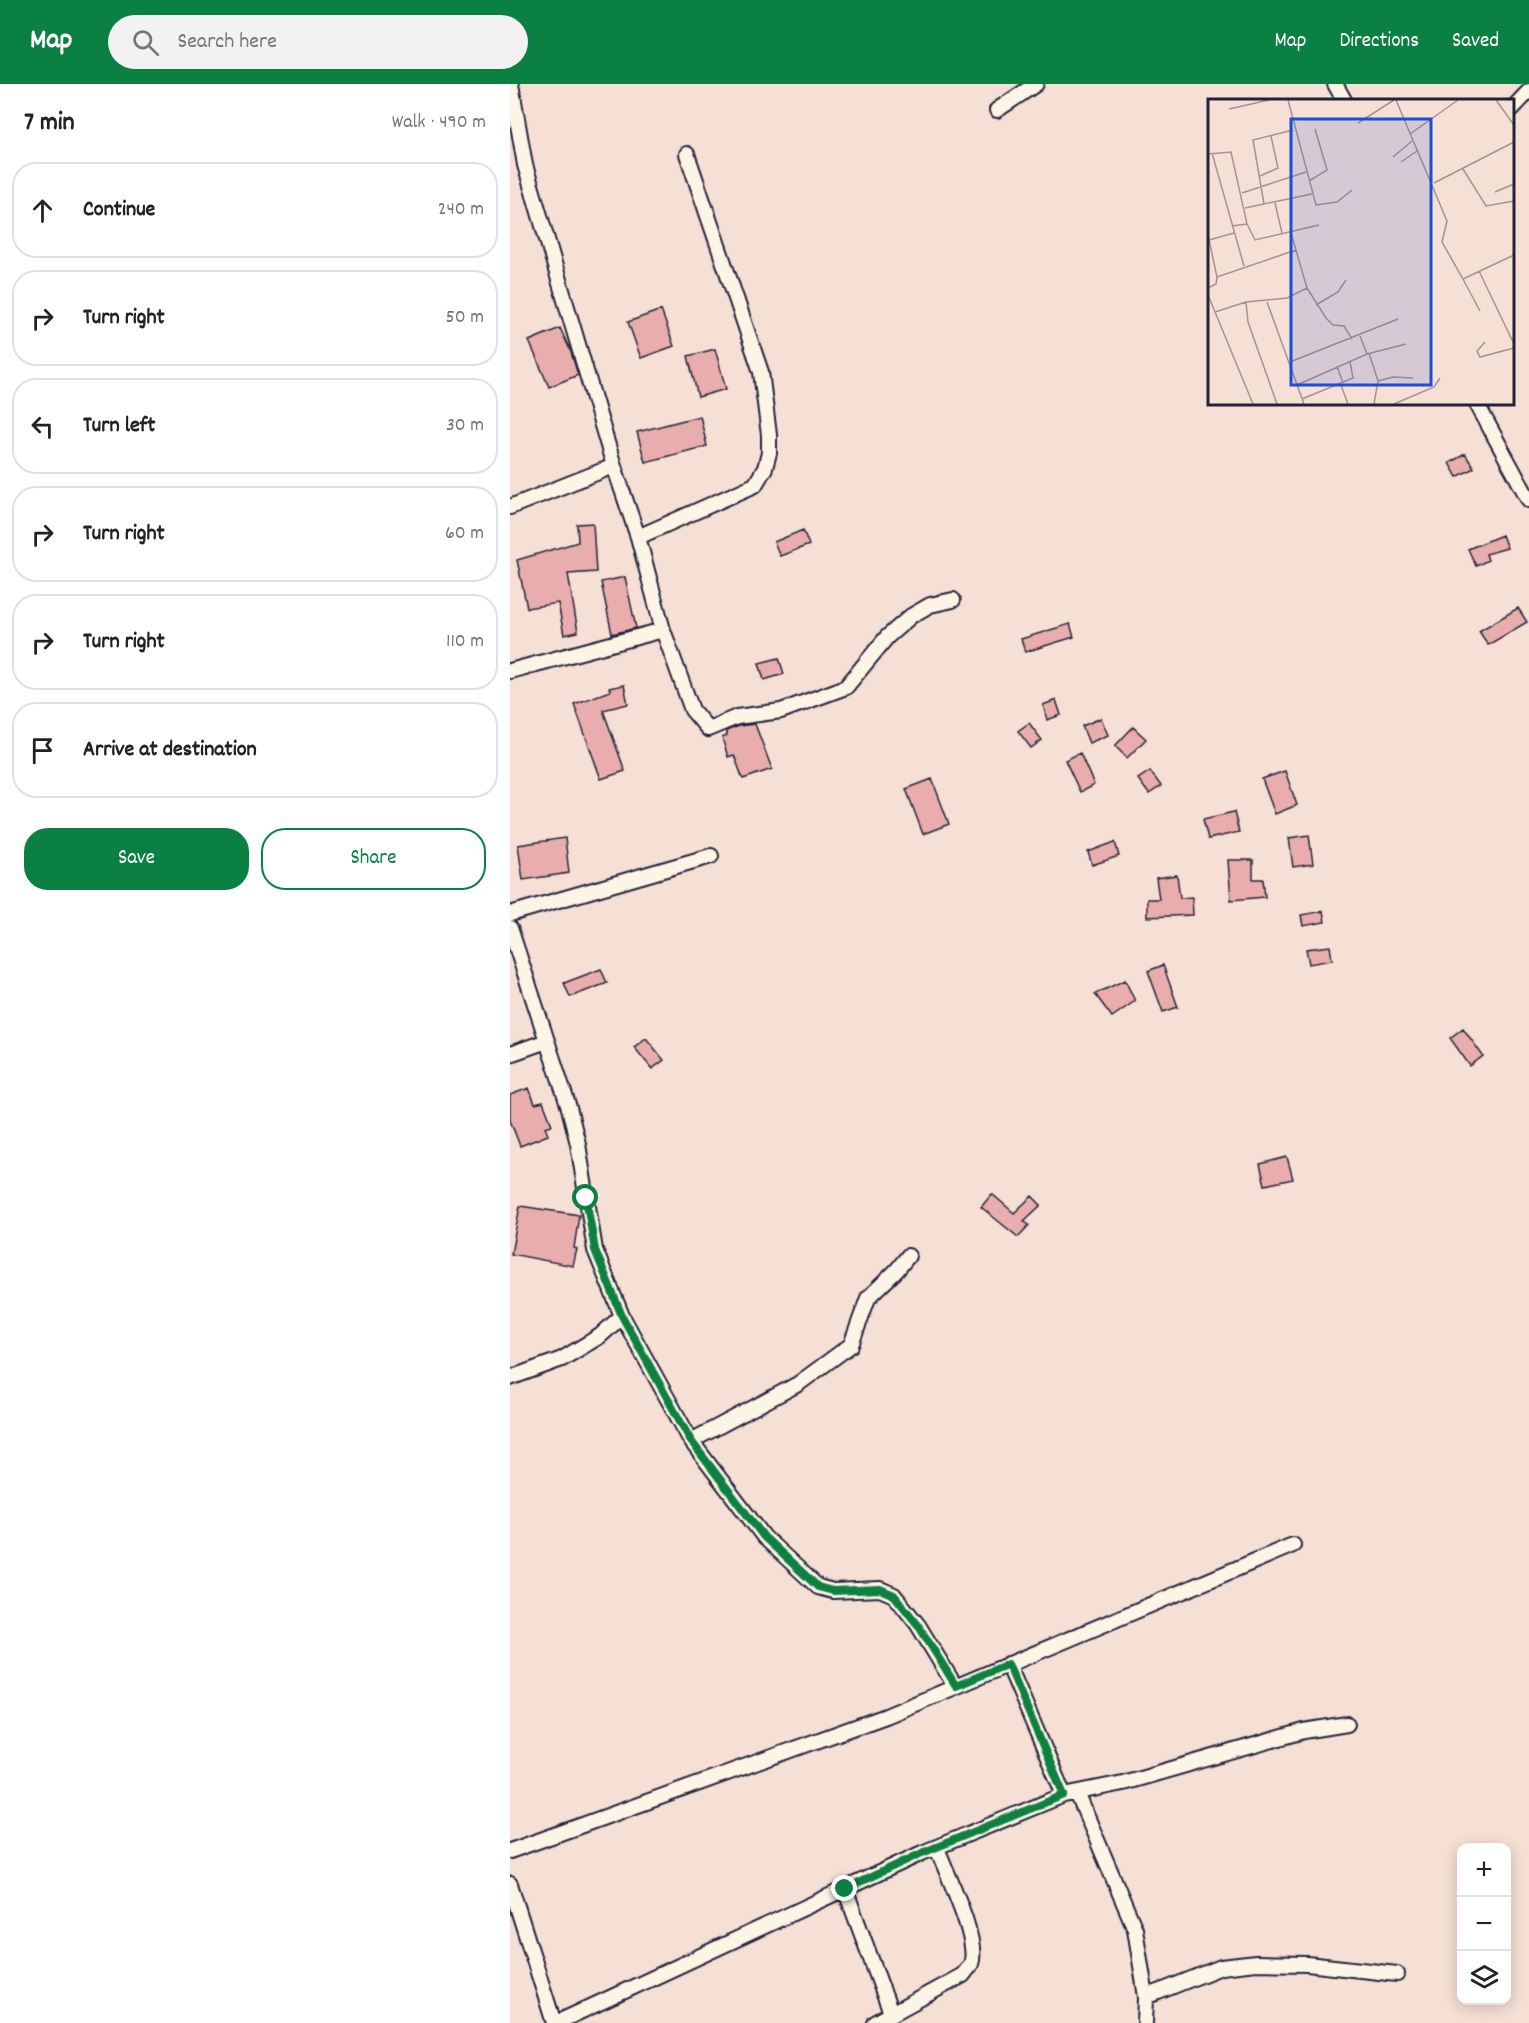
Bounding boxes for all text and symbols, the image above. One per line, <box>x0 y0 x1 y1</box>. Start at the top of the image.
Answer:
search box <box>108 15 528 69</box>
text: Map <box>30 22 72 62</box>
icon: search <box>129 26 162 59</box>
text: Search here <box>177 27 277 58</box>
text: Map <box>1275 27 1306 57</box>
text: Directions <box>1339 27 1419 57</box>
text: Saved <box>1452 27 1499 57</box>
inset map <box>1208 99 1514 405</box>
text: 7 min <box>24 105 75 142</box>
text: Walk · 490 m <box>392 109 486 137</box>
icon: ahead <box>26 194 59 227</box>
text: Continue <box>83 195 155 226</box>
text: 240 m <box>438 196 484 224</box>
icon: right <box>26 302 59 335</box>
text: Turn right <box>83 303 165 334</box>
text: 50 m <box>446 304 484 332</box>
icon: left <box>26 410 59 443</box>
text: Turn left <box>83 411 155 442</box>
text: 30 m <box>446 412 484 440</box>
icon: right <box>26 518 59 551</box>
text: Turn right <box>83 519 165 550</box>
text: 60 m <box>445 520 484 548</box>
icon: right <box>26 626 59 659</box>
text: Turn right <box>83 627 165 658</box>
text: 110 m <box>446 628 484 656</box>
icon: arrive <box>26 734 59 767</box>
text: Arrive at destination <box>83 735 257 766</box>
button: Save <box>24 828 249 890</box>
button: Share <box>261 828 486 890</box>
route start <box>572 1184 598 1210</box>
map controls <box>1457 1843 1511 2005</box>
button: + <box>1457 1843 1511 1897</box>
route end <box>831 1875 857 1901</box>
button: − <box>1457 1897 1511 1951</box>
button: layers <box>1457 1951 1511 2005</box>

